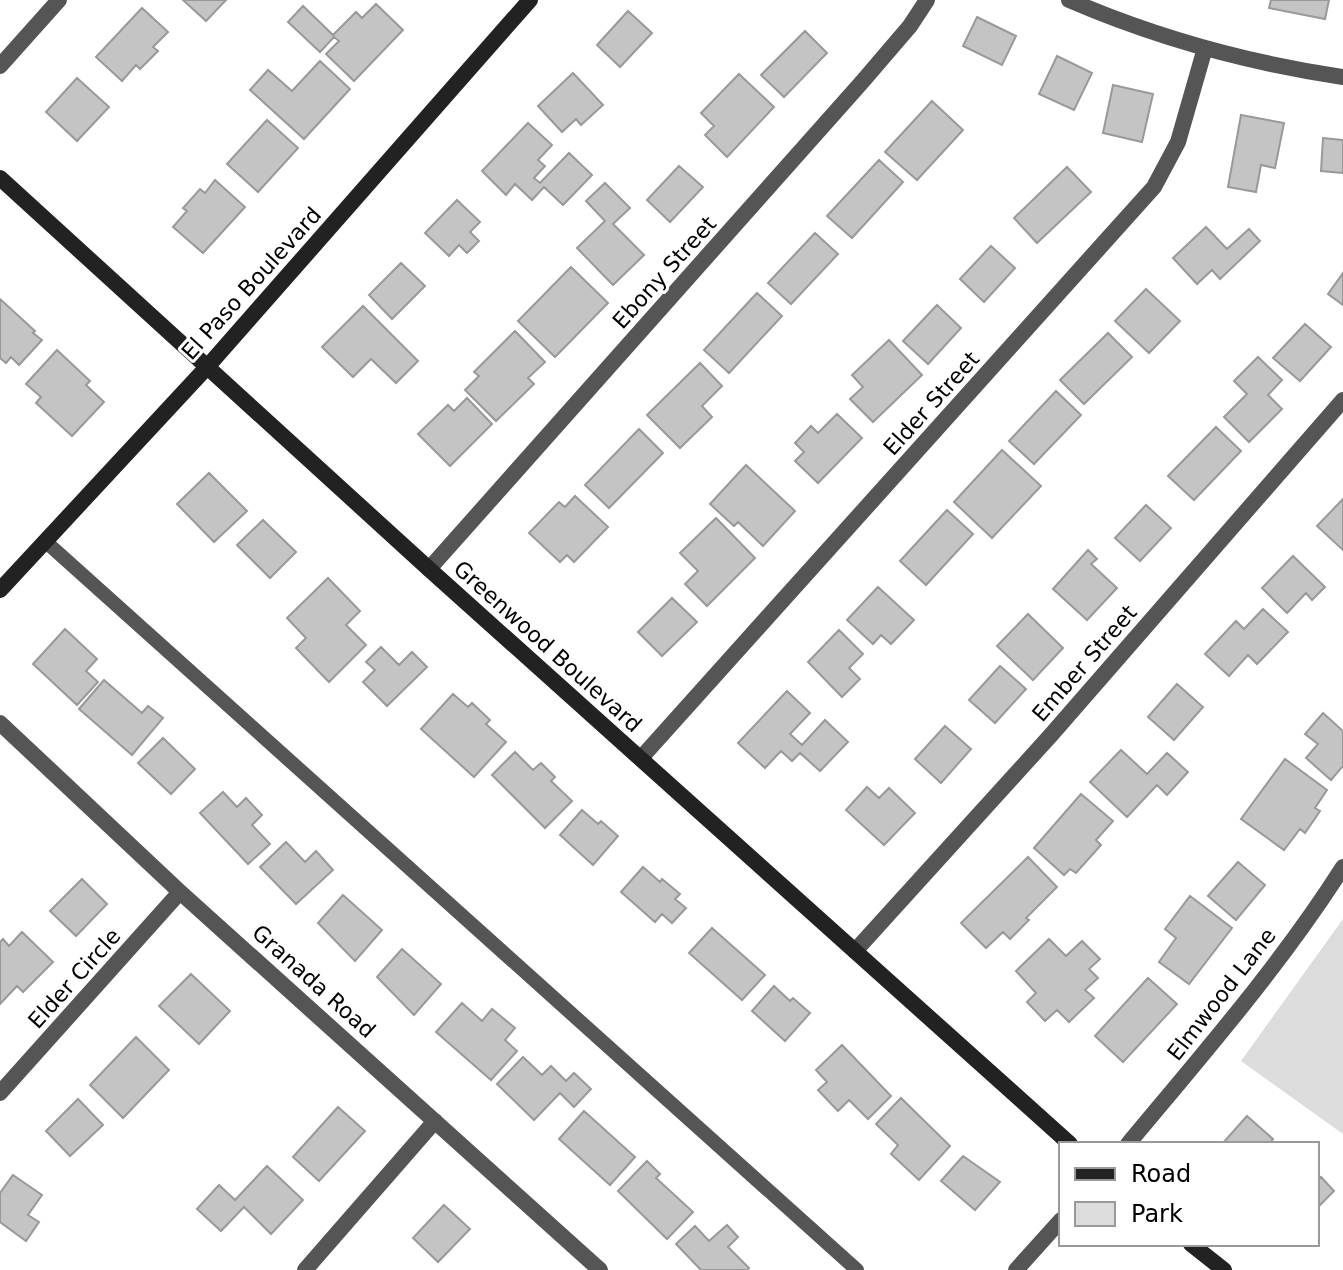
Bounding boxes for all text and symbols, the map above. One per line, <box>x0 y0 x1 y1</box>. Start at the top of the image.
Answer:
street label: El Paso Boulevard <box>177 202 326 365</box>
street label: Ebony Street <box>608 211 721 334</box>
street label: Elder Street <box>878 346 985 460</box>
street label: Greenwood Boulevard <box>449 556 647 737</box>
street label: Ember Street <box>1027 600 1142 727</box>
street label: Granada Road <box>247 920 380 1043</box>
street label: Elder Circle <box>23 923 126 1033</box>
street label: Elmwood Lane <box>1162 923 1281 1065</box>
legend <box>1059 1142 1319 1246</box>
text: Road <box>1131 1160 1191 1188</box>
text: Park <box>1131 1200 1183 1228</box>

